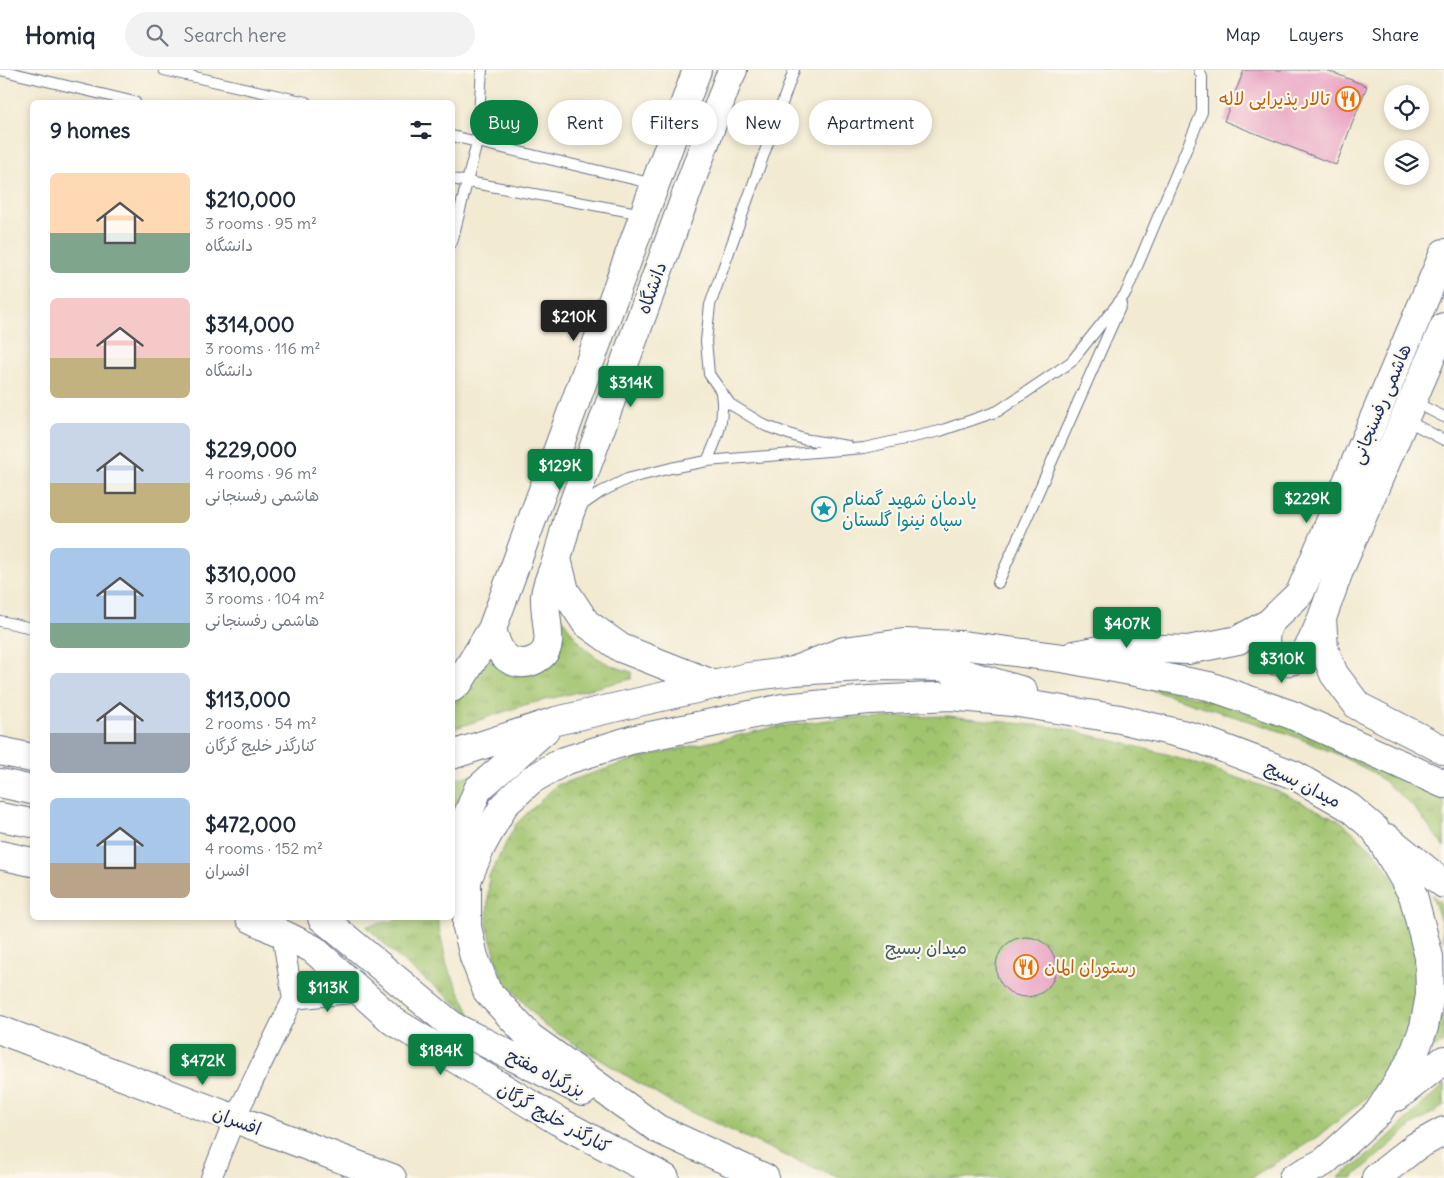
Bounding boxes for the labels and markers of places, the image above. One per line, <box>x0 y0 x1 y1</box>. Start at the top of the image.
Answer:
restaurant icon: تالار پذیرایی لاله <box>1335 86 1361 112</box>
place label: تالار پذیرایی لاله <box>1219 87 1331 111</box>
pin: $210K <box>539 300 609 342</box>
pin: $314K <box>596 366 666 408</box>
pin: $129K <box>525 448 595 491</box>
pin: $229K <box>1272 482 1342 524</box>
place label: یادمان شهید گمنام سپاه نینوا گلستان <box>842 487 977 532</box>
place icon: یادمان شهید گمنام سپاه نینوا گلستان <box>811 496 837 522</box>
pin: $407K <box>1092 606 1162 649</box>
pin: $310K <box>1247 642 1317 684</box>
restaurant icon: رستوران المان <box>1013 954 1039 980</box>
place label: رستوران المان <box>1044 955 1136 979</box>
pin: $113K <box>293 970 363 1013</box>
pin: $184K <box>406 1034 476 1076</box>
pin: $472K <box>168 1044 238 1086</box>

